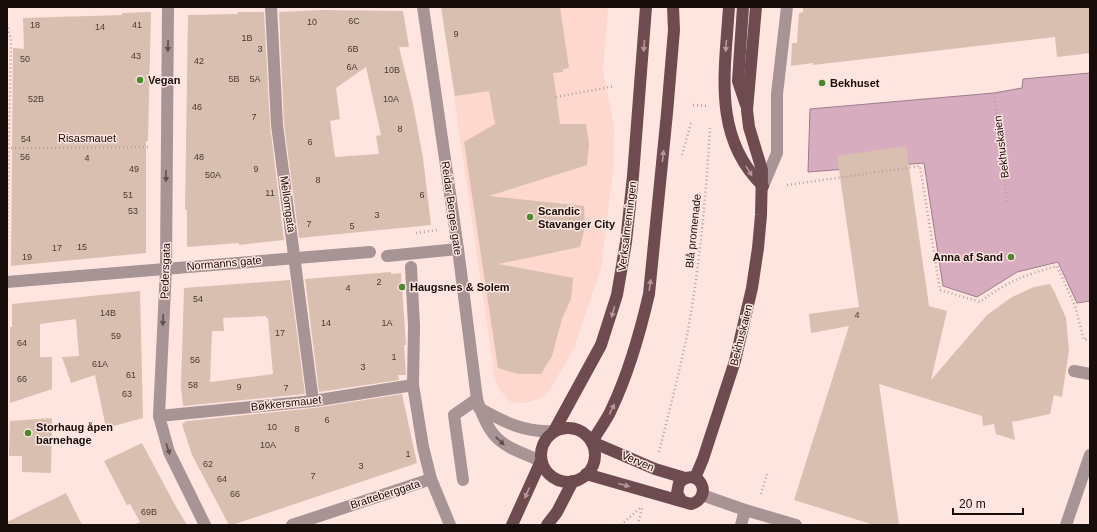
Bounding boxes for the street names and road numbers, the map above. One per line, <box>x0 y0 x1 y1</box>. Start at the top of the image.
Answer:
street label: Bekhuskaien <box>991 115 1011 179</box>
street label: Risasmauet <box>58 132 116 144</box>
street label: Reidar Berges gate <box>439 160 465 256</box>
street label: Mellomgata <box>278 175 298 234</box>
street label: Verksalmenningen <box>616 180 638 272</box>
street label: Blå promenade <box>683 193 703 269</box>
street label: Pedersgata <box>158 242 172 299</box>
street label: Normanns gate <box>186 254 262 272</box>
street label: Bekhuskaien <box>728 303 754 367</box>
street label: Bøkkersmauet <box>250 393 322 413</box>
street label: Verven <box>620 449 656 473</box>
street label: Bratteberggata <box>349 477 422 511</box>

